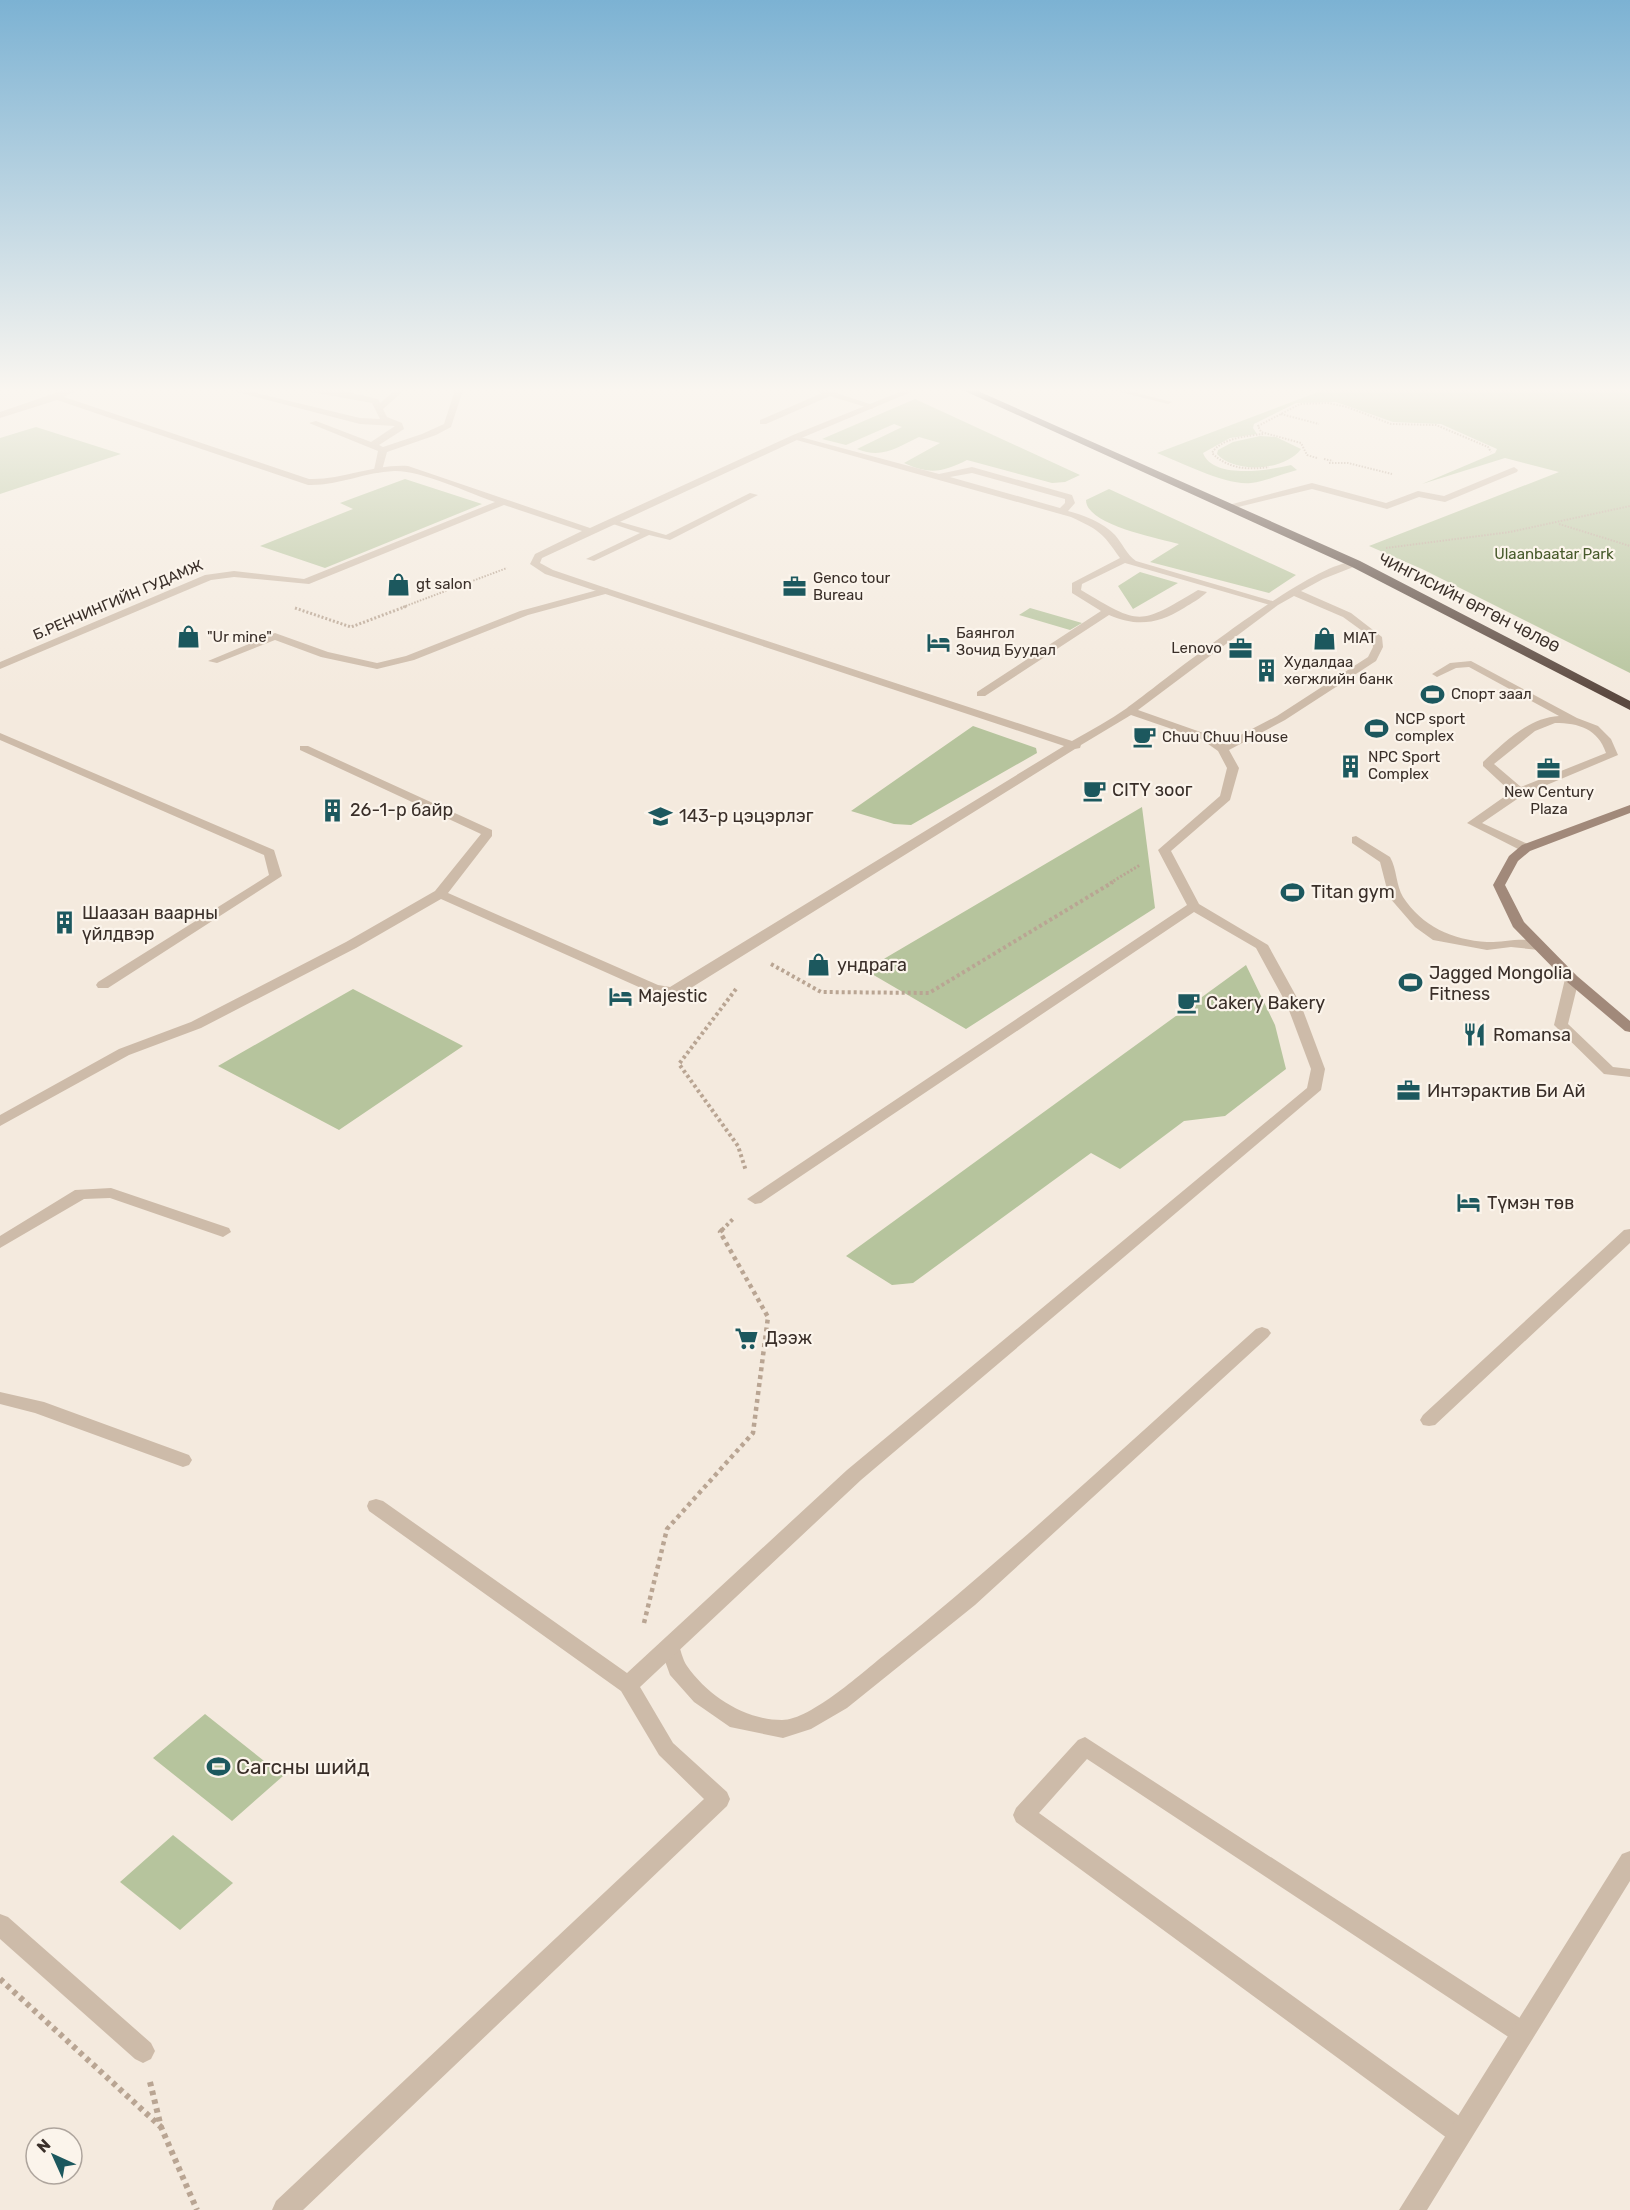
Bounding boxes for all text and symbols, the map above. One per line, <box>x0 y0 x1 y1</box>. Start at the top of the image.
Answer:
park label: Ulaanbaatar Park <box>1494 545 1614 563</box>
street label: ЧИНГИСИЙН ӨРГӨН ЧӨЛӨӨ <box>1376 550 1562 656</box>
street label: Б.РЕНЧИНГИЙН ГУДАМЖ <box>30 556 206 644</box>
place label: Genco tour Bureau <box>813 569 890 604</box>
shop icon: gt salon <box>385 571 411 597</box>
office icon: Genco tour Bureau <box>782 574 808 600</box>
place label: gt salon <box>416 575 472 593</box>
shop icon: "Ur mine" <box>176 624 202 650</box>
place label: Баянгол Зочид Буудал <box>956 624 1056 659</box>
shop icon: MIAT <box>1312 625 1338 651</box>
place label: "Ur mine" <box>207 628 272 646</box>
hotel icon: Баянгол Зочид Буудал <box>925 629 951 655</box>
place label: MIAT <box>1343 629 1377 647</box>
office icon: Lenovo <box>1227 635 1253 661</box>
place label: Lenovo <box>1171 639 1222 657</box>
place label: Худалдаа хөгжлийн банк <box>1284 653 1393 688</box>
building icon: Худалдаа хөгжлийн банк <box>1253 658 1279 684</box>
sports icon: Спорт заал <box>1420 681 1446 707</box>
place label: Спорт заал <box>1451 685 1532 703</box>
place label: NCP sport complex <box>1395 710 1465 745</box>
sports icon: NCP sport complex <box>1364 715 1390 741</box>
cafe icon: Chuu Chuu House <box>1131 724 1157 750</box>
place label: Chuu Chuu House <box>1162 728 1288 746</box>
place label: NPC Sport Complex <box>1368 748 1440 783</box>
building icon: NPC Sport Complex <box>1337 753 1363 779</box>
office icon: New Century Plaza <box>1536 755 1562 781</box>
cafe icon: CITY зоог <box>1081 777 1107 803</box>
place label: CITY зоог <box>1112 779 1193 801</box>
place label: New Century Plaza <box>1504 783 1594 818</box>
building icon: 26-1-р байр <box>319 797 345 823</box>
place label: 26-1-р байр <box>350 799 453 821</box>
school or university icon: 143-р цэцэрлэг <box>648 803 674 829</box>
place label: 143-р цэцэрлэг <box>679 805 814 827</box>
sports icon: Titan gym <box>1280 879 1306 905</box>
place label: Titan gym <box>1311 881 1395 903</box>
place label: Шаазан ваарны үйлдвэр <box>82 902 218 945</box>
building icon: Шаазан ваарны үйлдвэр <box>51 910 77 936</box>
shop icon: ундрага <box>806 952 832 978</box>
place label: ундрага <box>837 954 907 976</box>
place label: Jagged Mongolia Fitness <box>1429 962 1572 1005</box>
sports icon: Jagged Mongolia Fitness <box>1398 970 1424 996</box>
hotel icon: Majestic <box>607 983 633 1009</box>
place label: Majestic <box>638 985 708 1007</box>
cafe icon: Cakery Bakery <box>1175 990 1201 1016</box>
place label: Cakery Bakery <box>1206 992 1325 1014</box>
restaurant icon: Romansa <box>1462 1022 1488 1048</box>
place label: Romansa <box>1493 1024 1571 1046</box>
office icon: Интэрактив Би Ай <box>1396 1078 1422 1104</box>
place label: Интэрактив Би Ай <box>1427 1080 1585 1102</box>
hotel icon: Түмэн төв <box>1456 1190 1482 1216</box>
place label: Түмэн төв <box>1487 1192 1574 1214</box>
supermarket icon: Дээж <box>734 1325 760 1351</box>
place label: Дээж <box>765 1327 812 1349</box>
sports icon: Сагсны шийд <box>205 1754 231 1780</box>
place label: Сагсны шийд <box>236 1754 369 1779</box>
north arrow <box>24 2126 84 2186</box>
text: N <box>33 2135 55 2157</box>

